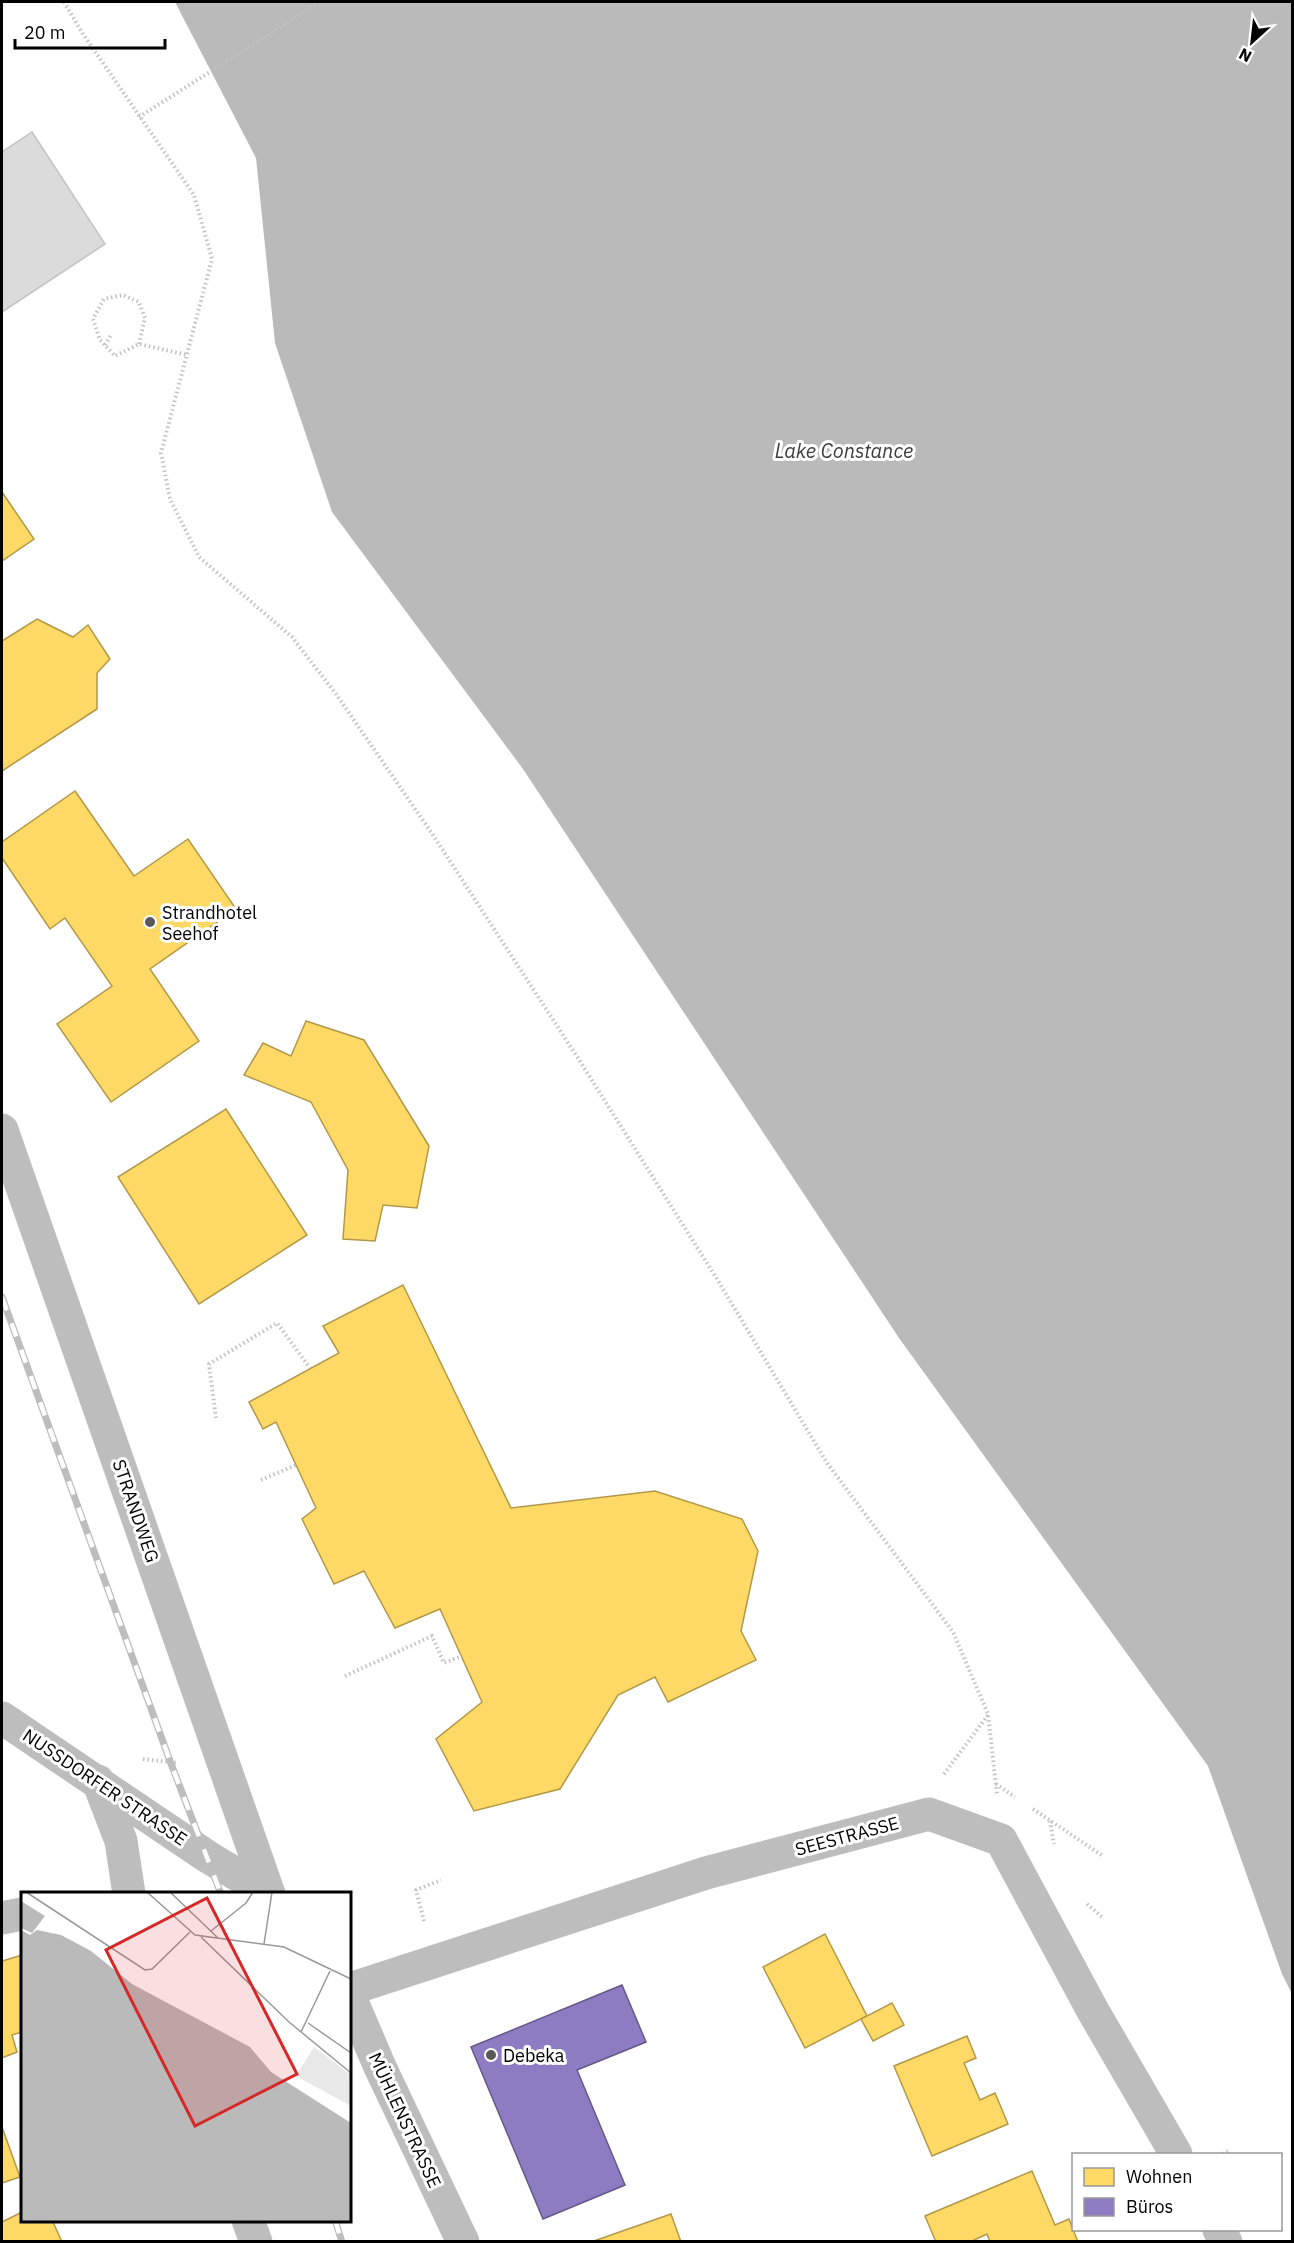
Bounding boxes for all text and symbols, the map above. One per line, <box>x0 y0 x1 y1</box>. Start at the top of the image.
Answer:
scale bar <box>15 12 165 50</box>
north arrow <box>1222 12 1282 72</box>
text: 20 m <box>24 21 66 44</box>
text: N <box>1235 44 1255 67</box>
water label: Lake Constance <box>775 437 913 464</box>
place label: Strandhotel Seehof <box>162 901 257 945</box>
marker: Strandhotel Seehof <box>143 915 157 929</box>
street label: STRANDWEG <box>108 1456 164 1566</box>
street label: NUSSDORFER STRASSE <box>19 1723 191 1851</box>
street label: SEESTRASSE <box>793 1811 901 1861</box>
inset map <box>21 1892 351 2222</box>
place label: Debeka <box>503 2044 565 2067</box>
marker: Debeka <box>484 2048 498 2062</box>
street label: MÜHLENSTRASSE <box>364 2049 446 2191</box>
legend <box>1072 2153 1282 2231</box>
text: Wohnen <box>1126 2165 1192 2188</box>
text: Büros <box>1126 2195 1173 2218</box>

